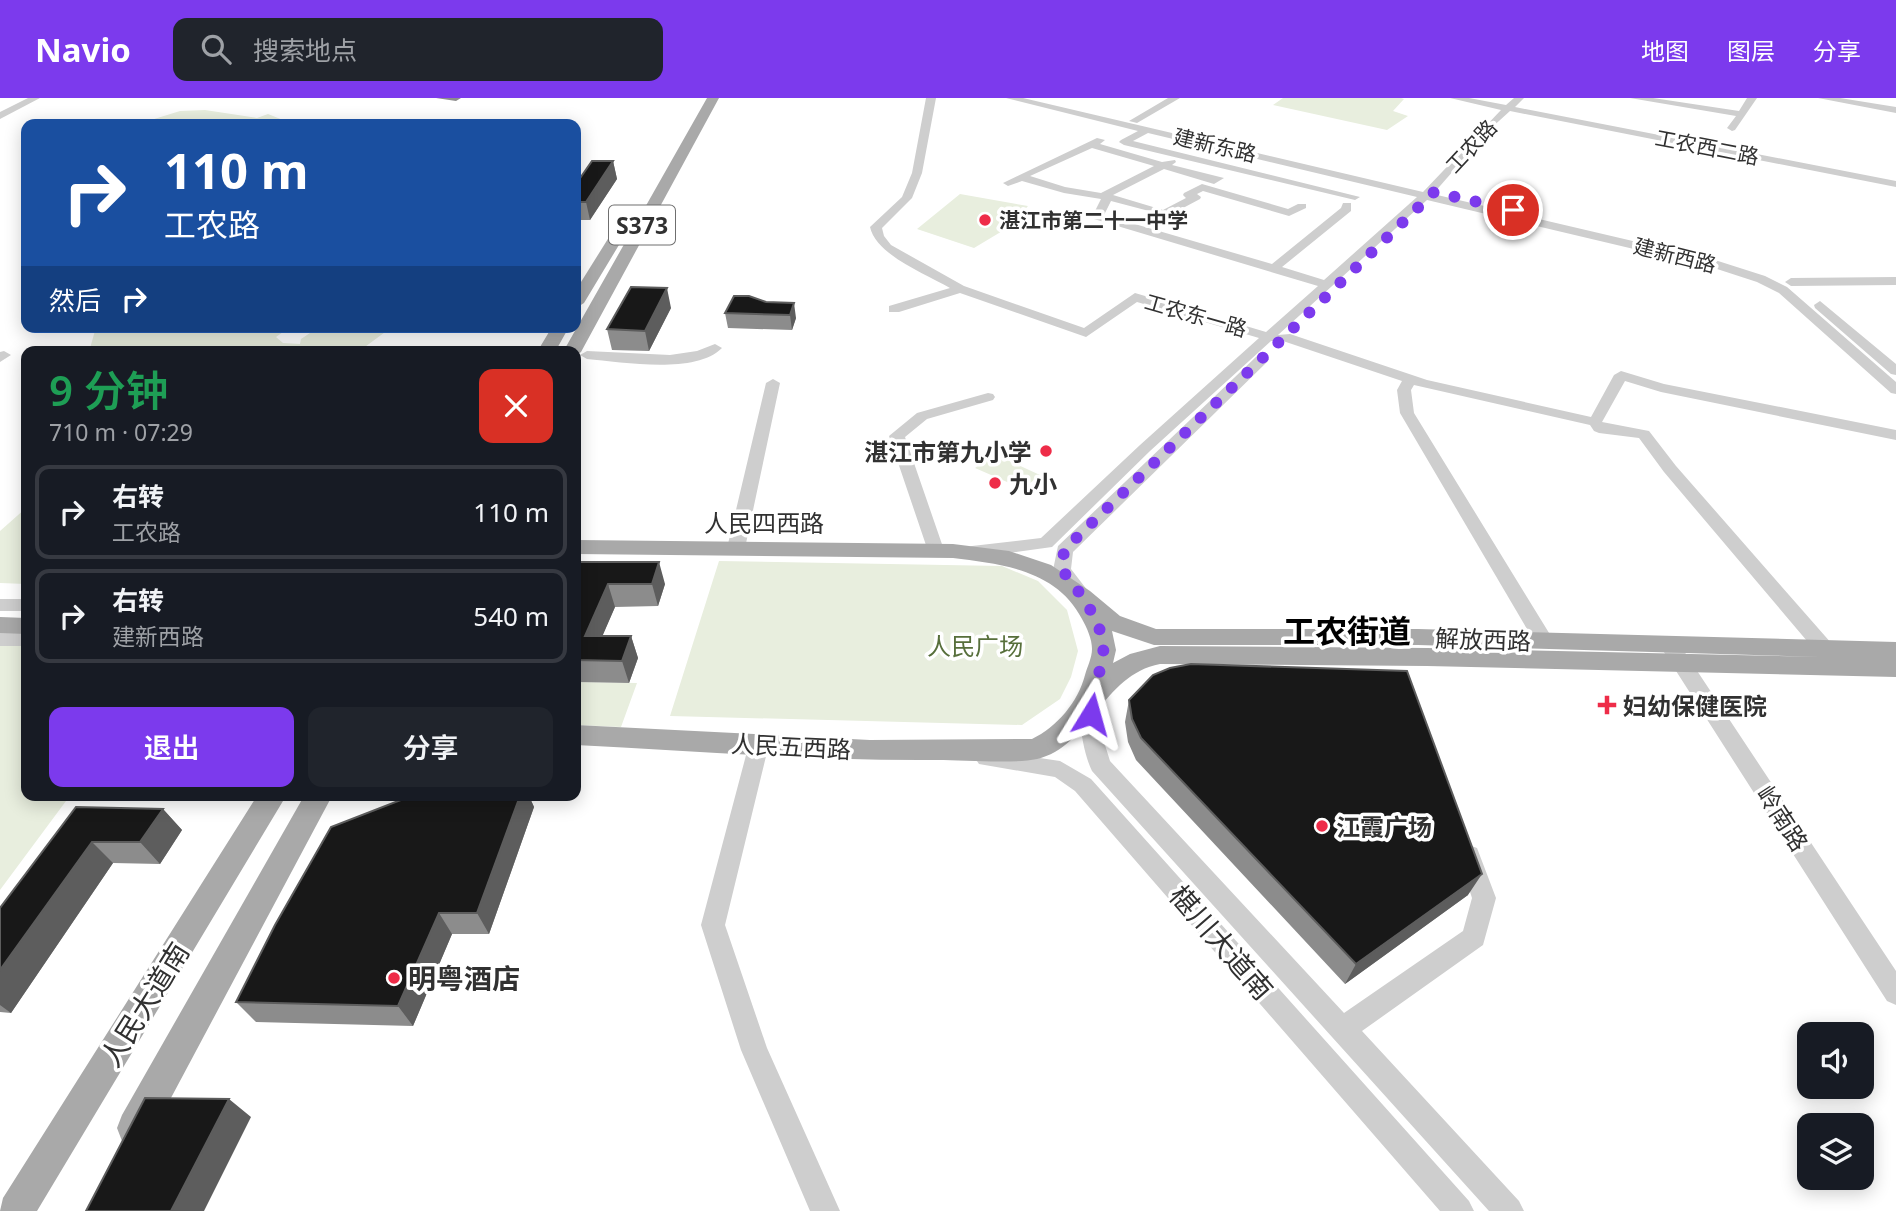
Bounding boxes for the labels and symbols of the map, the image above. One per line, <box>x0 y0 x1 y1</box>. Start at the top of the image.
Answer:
street label: 工农路 <box>1439 113 1503 179</box>
street label: 建新东路 <box>1171 122 1259 168</box>
street label: 工农西二路 <box>1653 123 1761 171</box>
pin <box>1483 180 1543 240</box>
road number: S373 <box>609 206 675 244</box>
place label: 湛江市第二十一中学 <box>999 206 1188 234</box>
marker: 湛江市第二十一中学 <box>977 212 993 228</box>
street label: 建新西路 <box>1631 231 1719 279</box>
street label: 工农东一路 <box>1142 287 1250 343</box>
place label: 湛江市第九小学 <box>864 435 1032 468</box>
marker: 湛江市第九小学 <box>1038 443 1054 459</box>
place label: 九小 <box>1009 467 1057 500</box>
marker: 九小 <box>987 475 1003 491</box>
street label: 人民四西路 <box>704 506 824 539</box>
district label: 工农街道 <box>1283 609 1411 652</box>
street label: 解放西路 <box>1434 621 1532 657</box>
park label: 人民广场 <box>927 629 1023 662</box>
position arrow <box>1054 677 1128 751</box>
place label: 妇幼保健医院 <box>1623 689 1767 722</box>
marker: 妇幼保健医院 <box>1597 695 1617 715</box>
street label: 人民五西路 <box>730 726 852 766</box>
street label: 岭南路 <box>1750 779 1816 857</box>
place label: 江霞广场 <box>1336 810 1432 843</box>
marker: 江霞广场 <box>1314 818 1330 834</box>
street label: 椹川大道南 <box>1162 877 1282 1007</box>
street label: 人民大道南 <box>91 935 197 1073</box>
place label: 明粤酒店 <box>408 959 520 997</box>
marker: 明粤酒店 <box>386 970 402 986</box>

